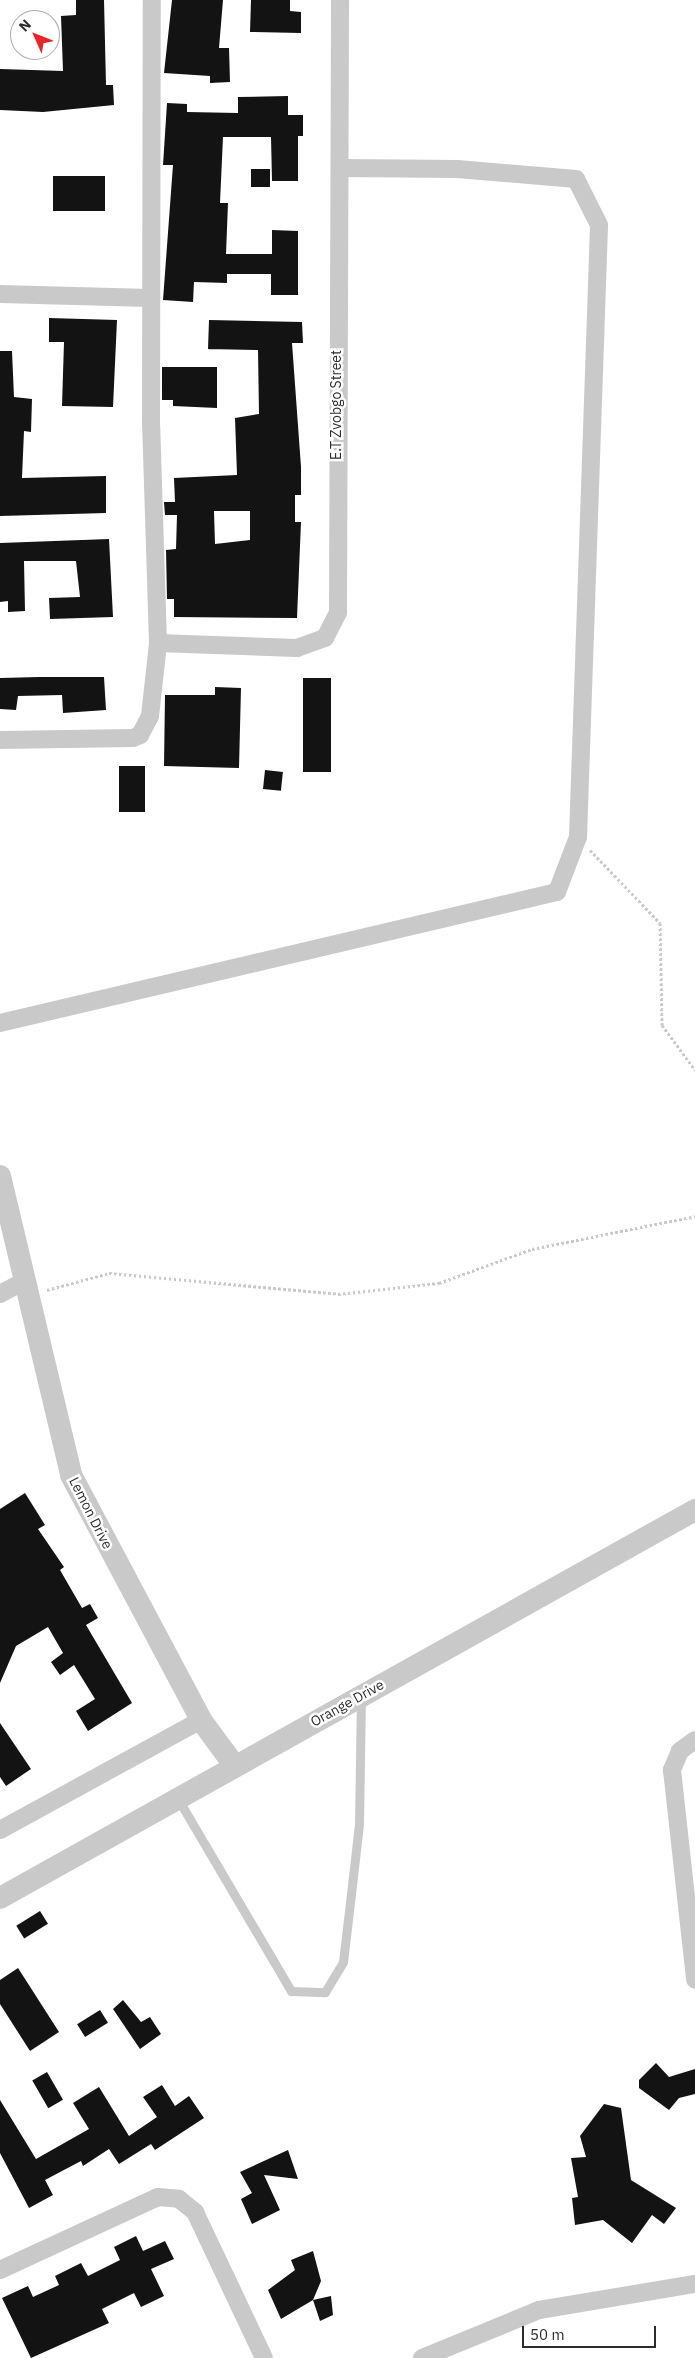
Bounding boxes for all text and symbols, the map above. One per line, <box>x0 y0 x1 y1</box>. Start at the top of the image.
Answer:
north arrow <box>10 10 60 60</box>
text: N <box>15 15 35 35</box>
street label: E.T Zvobgo Street <box>328 350 344 460</box>
street label: Lemon Drive <box>66 1474 116 1552</box>
street label: Orange Drive <box>307 1676 387 1730</box>
scale bar <box>525 2316 659 2348</box>
text: 50 m <box>530 2325 565 2344</box>

